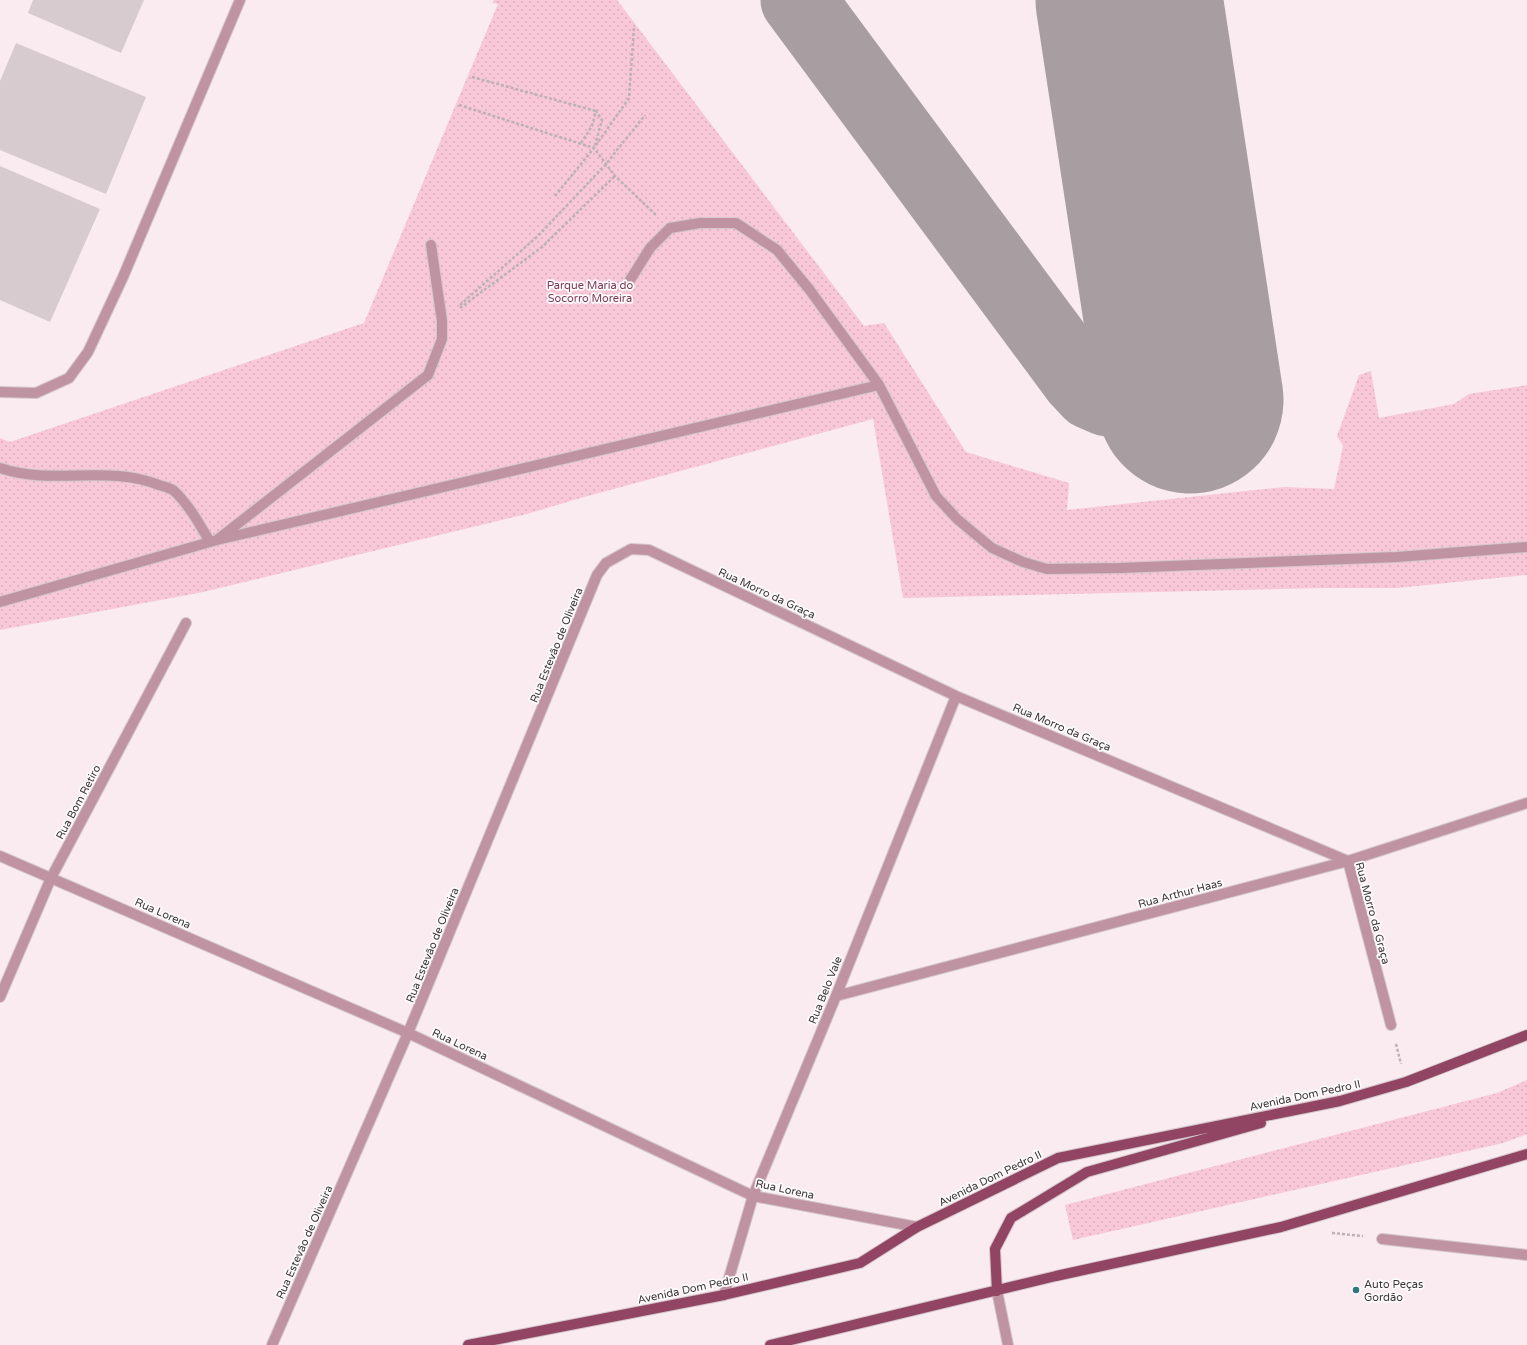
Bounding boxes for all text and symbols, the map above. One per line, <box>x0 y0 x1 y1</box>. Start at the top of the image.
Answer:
park label: Parque Maria do Socorro Moreira <box>547 279 634 305</box>
street label: Rua Morro da Graça <box>716 565 817 622</box>
street label: Rua Estevão de Oliveira <box>527 586 586 705</box>
street label: Rua Morro da Graça <box>1011 701 1113 754</box>
street label: Rua Bom Retiro <box>53 762 104 842</box>
street label: Rua Morro da Graça <box>1353 861 1392 966</box>
street label: Rua Arthur Haas <box>1137 876 1224 911</box>
street label: Rua Estevão de Oliveira <box>403 886 462 1005</box>
street label: Rua Lorena <box>133 895 193 932</box>
street label: Rua Belo Vale <box>806 954 845 1026</box>
street label: Rua Lorena <box>430 1026 490 1063</box>
street label: Avenida Dom Pedro II <box>1248 1077 1362 1114</box>
street label: Avenida Dom Pedro II <box>937 1148 1044 1209</box>
street label: Rua Lorena <box>754 1177 815 1202</box>
street label: Rua Estevão de Oliveira <box>274 1183 335 1301</box>
street label: Avenida Dom Pedro II <box>636 1270 750 1307</box>
place label: Auto Peças Gordão <box>1364 1278 1423 1304</box>
marker: Auto Peças Gordão <box>1351 1285 1361 1295</box>

